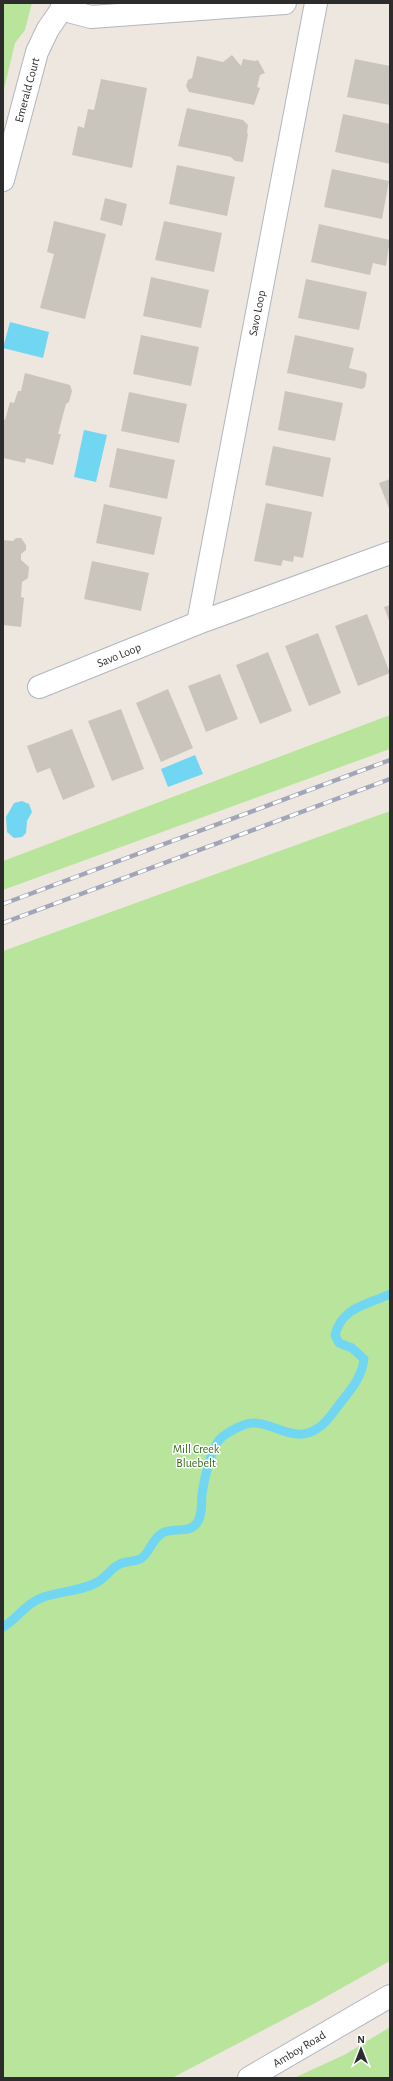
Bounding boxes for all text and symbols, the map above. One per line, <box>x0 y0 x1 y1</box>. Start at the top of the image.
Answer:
street label: Emerald Court <box>13 56 41 124</box>
street label: Savo Loop <box>247 289 267 337</box>
street label: Savo Loop <box>95 641 143 669</box>
park label: Mill Creek Bluebelt <box>173 1443 220 1469</box>
street label: Amboy Road <box>271 2029 328 2070</box>
north arrow <box>341 2029 381 2069</box>
text: N <box>357 2034 365 2045</box>

